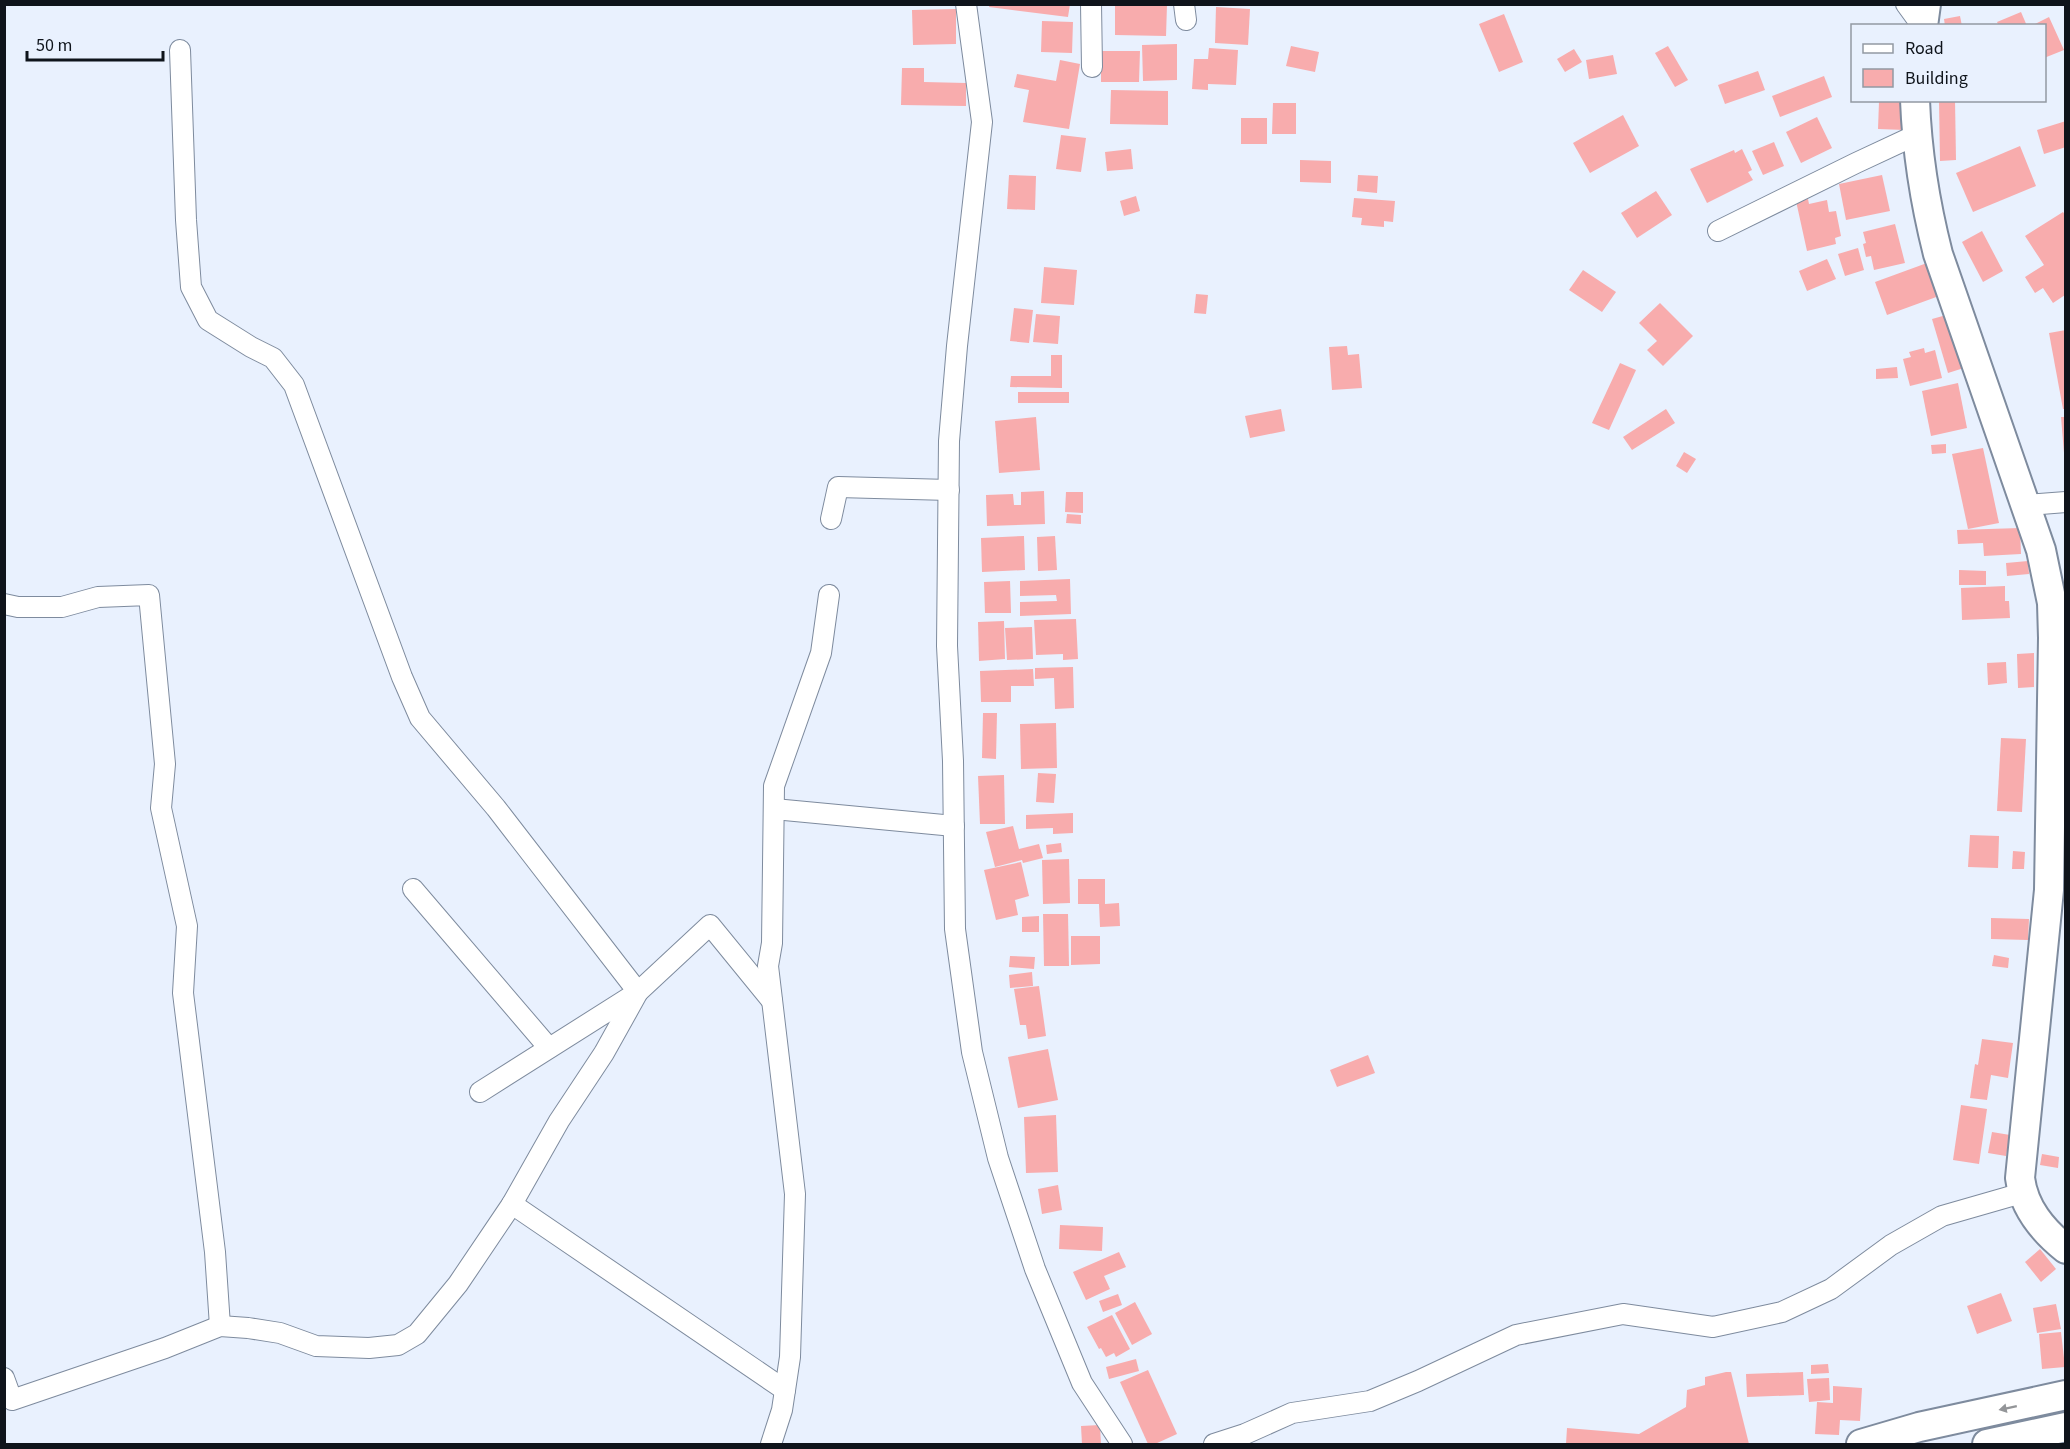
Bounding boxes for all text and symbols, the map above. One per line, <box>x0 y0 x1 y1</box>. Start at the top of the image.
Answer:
scale bar <box>27 24 164 62</box>
legend <box>1851 24 2046 102</box>
text: 50 m <box>36 33 72 58</box>
text: Road <box>1905 36 1944 61</box>
text: Building <box>1905 66 1968 91</box>
one-way arrow <box>1999 1403 2018 1413</box>

